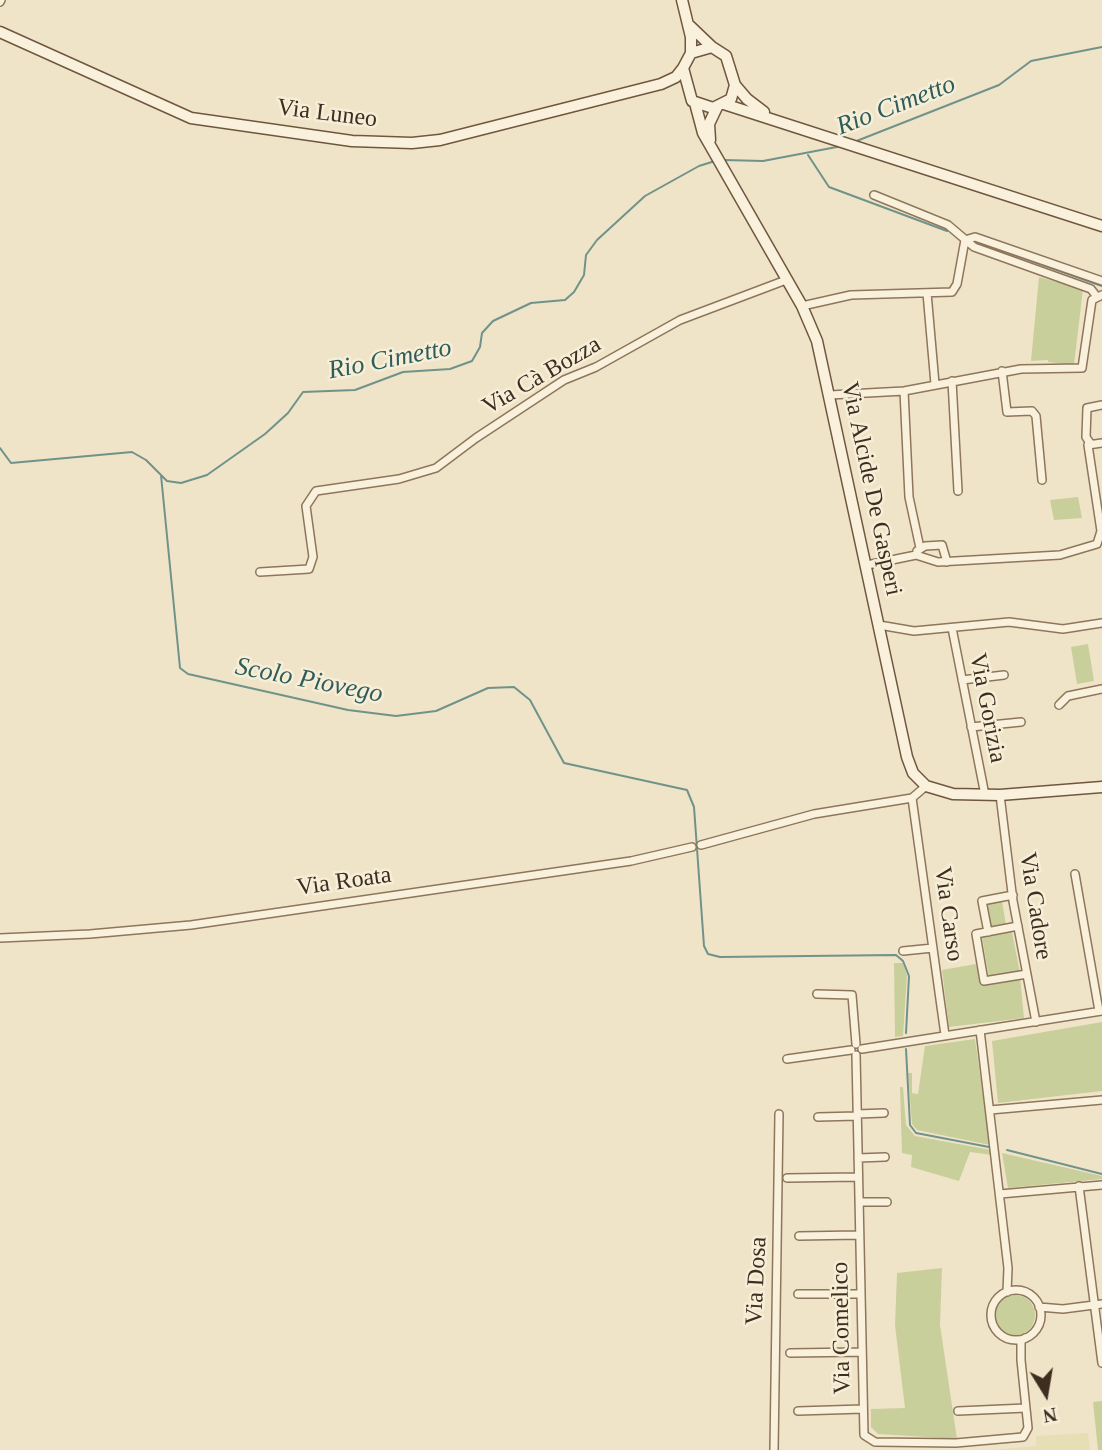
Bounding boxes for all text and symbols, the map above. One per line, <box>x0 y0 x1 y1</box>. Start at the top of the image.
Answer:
water label: Rio Cimetto <box>832 69 960 143</box>
street label: Via Luneo <box>275 94 379 134</box>
street label: Via Cà Bozza <box>478 331 606 421</box>
water label: Rio Cimetto <box>326 333 454 387</box>
street label: Via Alcide De Gasperi <box>834 379 908 599</box>
water label: Scolo Piovego <box>233 651 385 711</box>
street label: Via Gorizia <box>962 651 1012 765</box>
street label: Via Cadore <box>1012 850 1058 962</box>
street label: Via Roata <box>295 861 393 903</box>
street label: Via Carso <box>927 865 969 963</box>
street label: Via Dosa <box>740 1236 774 1326</box>
street label: Via Comelico <box>826 1261 858 1395</box>
north arrow <box>1011 1359 1081 1429</box>
text: N <box>1041 1403 1059 1427</box>

